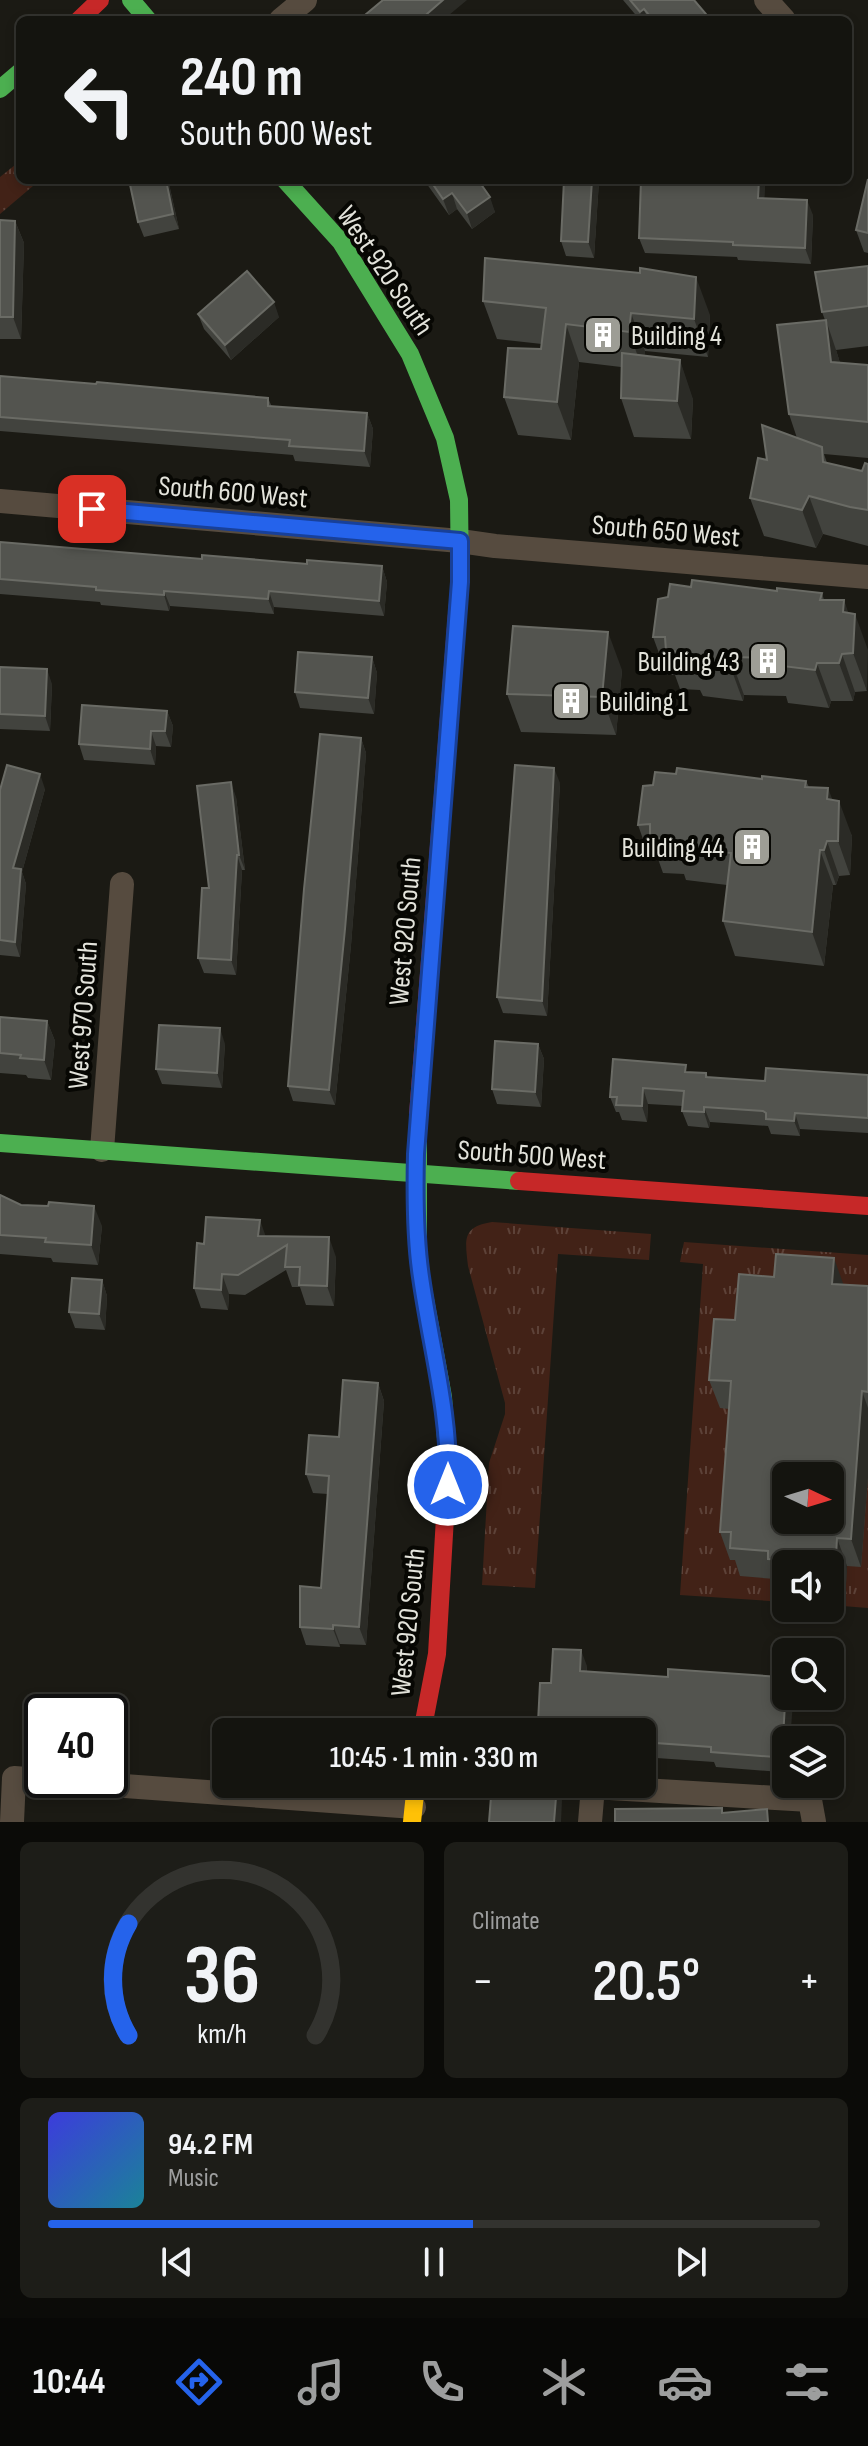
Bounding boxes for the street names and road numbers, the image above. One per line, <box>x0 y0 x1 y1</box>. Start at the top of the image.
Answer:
street label: West 920 South <box>329 200 440 342</box>
street label: South 600 West <box>157 470 309 515</box>
street label: South 650 West <box>591 509 741 554</box>
street label: West 920 South <box>383 856 428 1007</box>
street label: West 970 South <box>62 940 105 1090</box>
street label: South 500 West <box>457 1134 607 1177</box>
street label: West 920 South <box>384 1546 433 1698</box>

